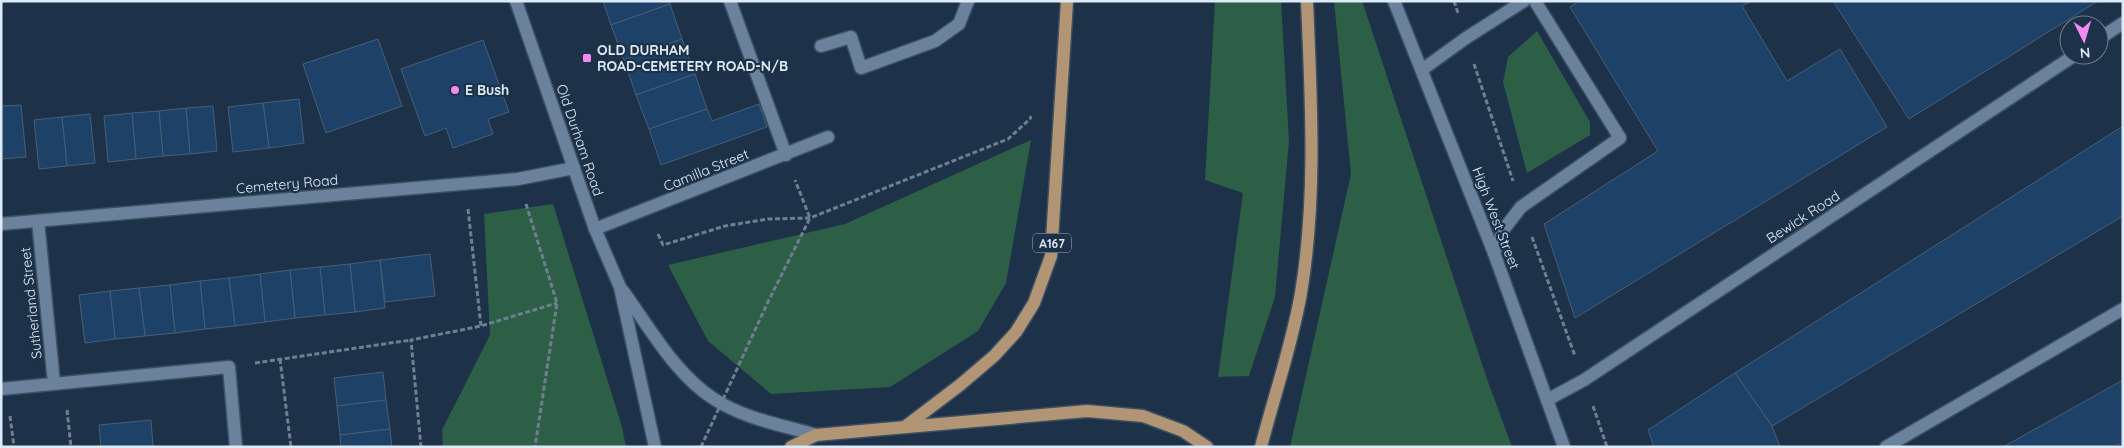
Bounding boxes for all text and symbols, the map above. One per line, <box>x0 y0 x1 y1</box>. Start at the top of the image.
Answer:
north arrow <box>2059 15 2109 65</box>
place label: OLD DURHAM ROAD-CEMETERY ROAD-N/B <box>597 41 788 75</box>
text: N <box>2079 44 2091 62</box>
marker: OLD DURHAM ROAD-CEMETERY ROAD-N/B <box>581 52 593 64</box>
place label: E Bush <box>465 81 509 99</box>
street label: Old Durham Road <box>552 82 608 198</box>
marker: E Bush <box>449 84 461 96</box>
street label: Camilla Street <box>661 145 752 195</box>
street label: High West Street <box>1468 164 1524 272</box>
street label: Cemetery Road <box>235 171 339 197</box>
street label: Bewick Road <box>1763 187 1843 247</box>
road number: A167 <box>1033 234 1071 252</box>
street label: Sutherland Street <box>16 246 46 360</box>

